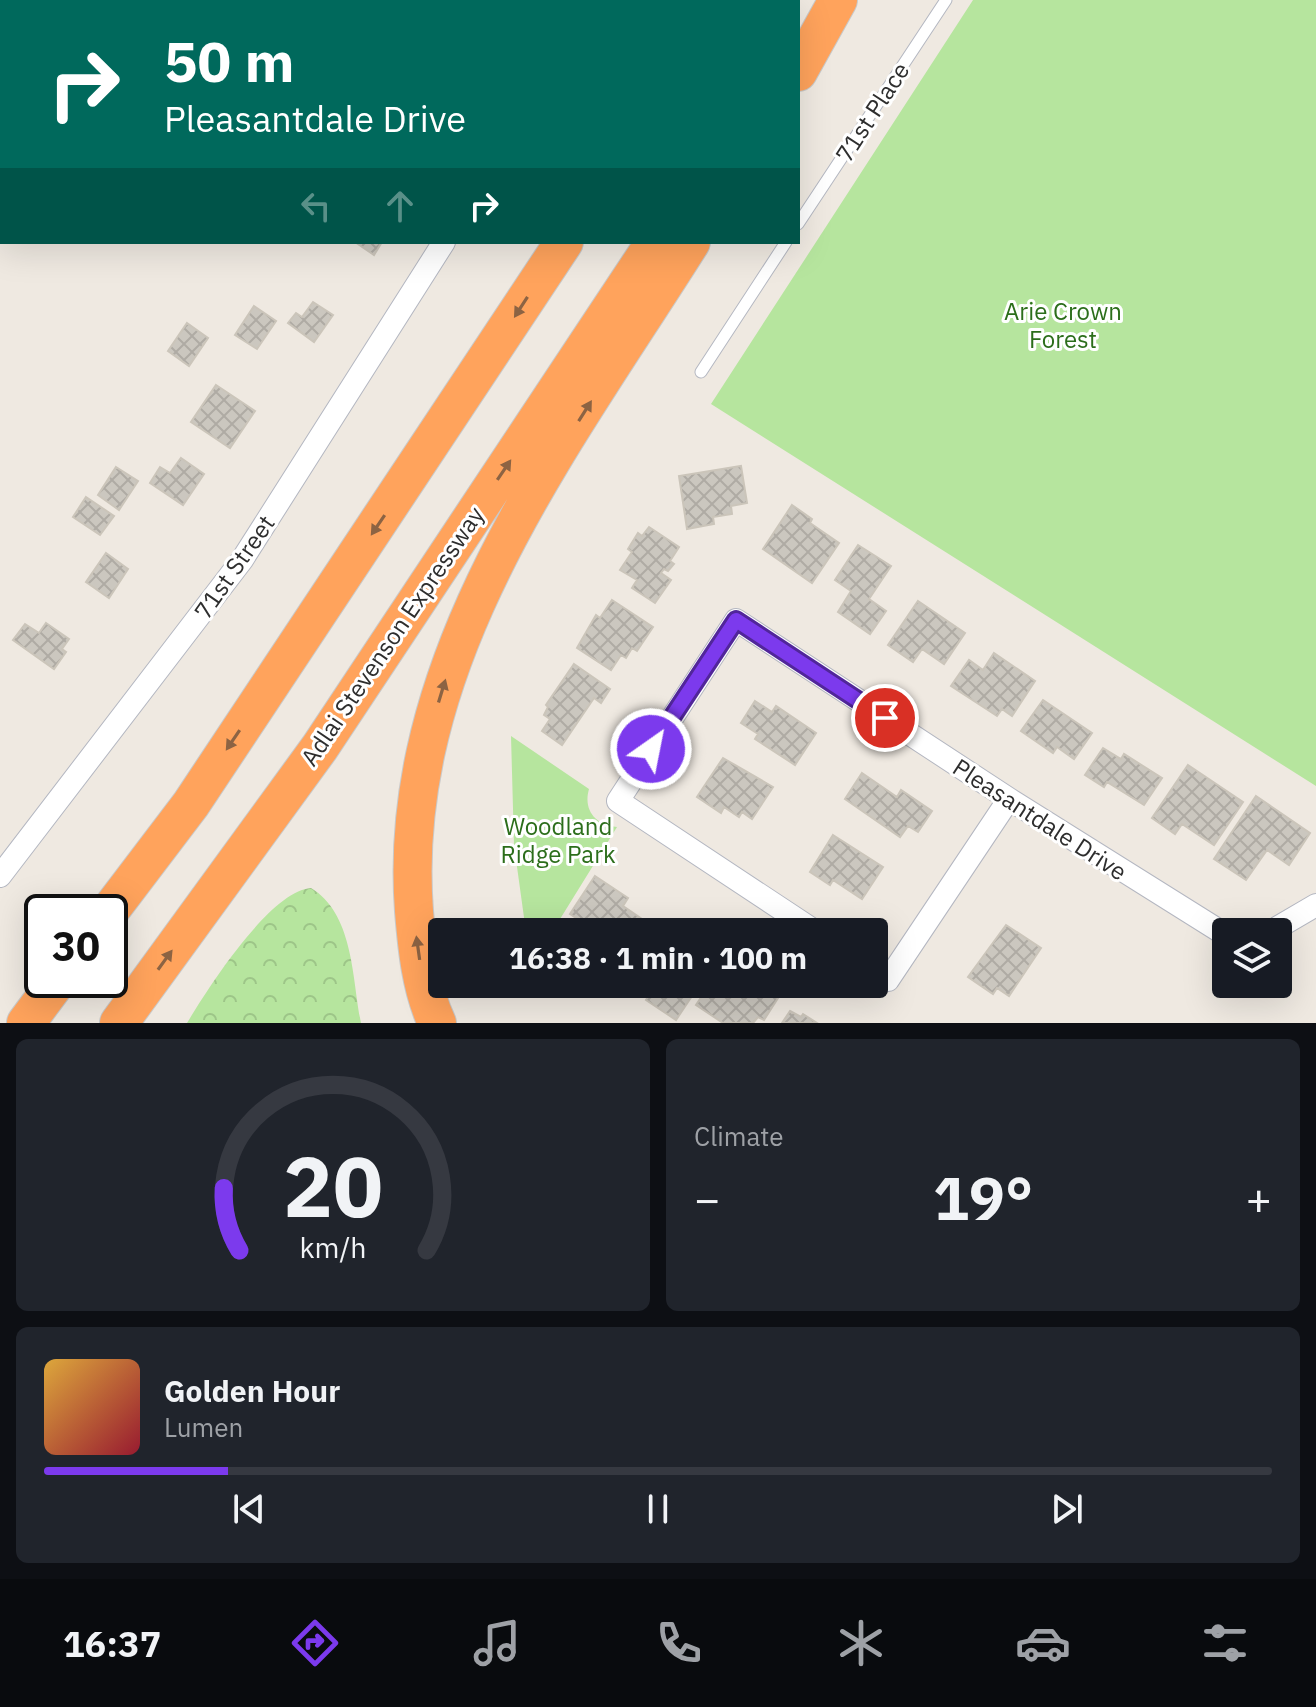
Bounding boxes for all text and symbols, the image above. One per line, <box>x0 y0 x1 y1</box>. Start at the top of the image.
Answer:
text: 50 m <box>164 25 294 97</box>
icon: right <box>32 32 136 136</box>
street label: 71st Place <box>828 56 916 168</box>
text: Pleasantdale Drive <box>164 95 466 142</box>
icon: left <box>294 184 338 228</box>
icon: ahead <box>378 184 422 228</box>
icon: right <box>462 184 506 228</box>
park label: Arie Crown Forest <box>1004 295 1122 355</box>
one-way arrow <box>514 297 529 318</box>
one-way arrow <box>578 400 593 421</box>
one-way arrow <box>496 459 510 481</box>
street label: Adlai Stevenson Expressway <box>293 500 491 772</box>
street label: 71st Street <box>186 509 282 625</box>
one-way arrow <box>371 514 386 535</box>
one-way arrow <box>436 679 449 703</box>
pin <box>851 684 919 752</box>
icon: arrive <box>863 696 907 740</box>
position arrow <box>609 707 693 791</box>
one-way arrow <box>226 730 241 751</box>
street label: Pleasantdale Drive <box>947 751 1133 887</box>
park label: Woodland Ridge Park <box>500 810 616 870</box>
speed limit sign: 30 <box>24 894 128 998</box>
map controls <box>1212 918 1292 998</box>
button: layers <box>1212 918 1292 998</box>
one-way arrow <box>411 935 424 960</box>
text: 16:38 · 1 min · 100 m <box>509 938 807 977</box>
one-way arrow <box>157 949 173 971</box>
text: Climate <box>694 1119 784 1153</box>
text: 20 <box>283 1132 383 1240</box>
text: 19° <box>933 1158 1033 1237</box>
text: − <box>694 1170 720 1227</box>
text: + <box>1246 1170 1272 1227</box>
text: km/h <box>299 1229 367 1266</box>
text: Golden Hour <box>164 1371 340 1410</box>
text: Lumen <box>164 1410 243 1444</box>
icon: previous <box>227 1487 271 1531</box>
icon: pause <box>636 1487 680 1531</box>
icon: next <box>1045 1487 1089 1531</box>
icon: directions <box>287 1615 343 1671</box>
icon: music <box>469 1615 525 1671</box>
icon: phone <box>651 1615 707 1671</box>
icon: climate <box>833 1615 889 1671</box>
icon: car <box>1015 1615 1071 1671</box>
icon: filters <box>1197 1615 1253 1671</box>
text: 16:37 <box>63 1620 161 1667</box>

